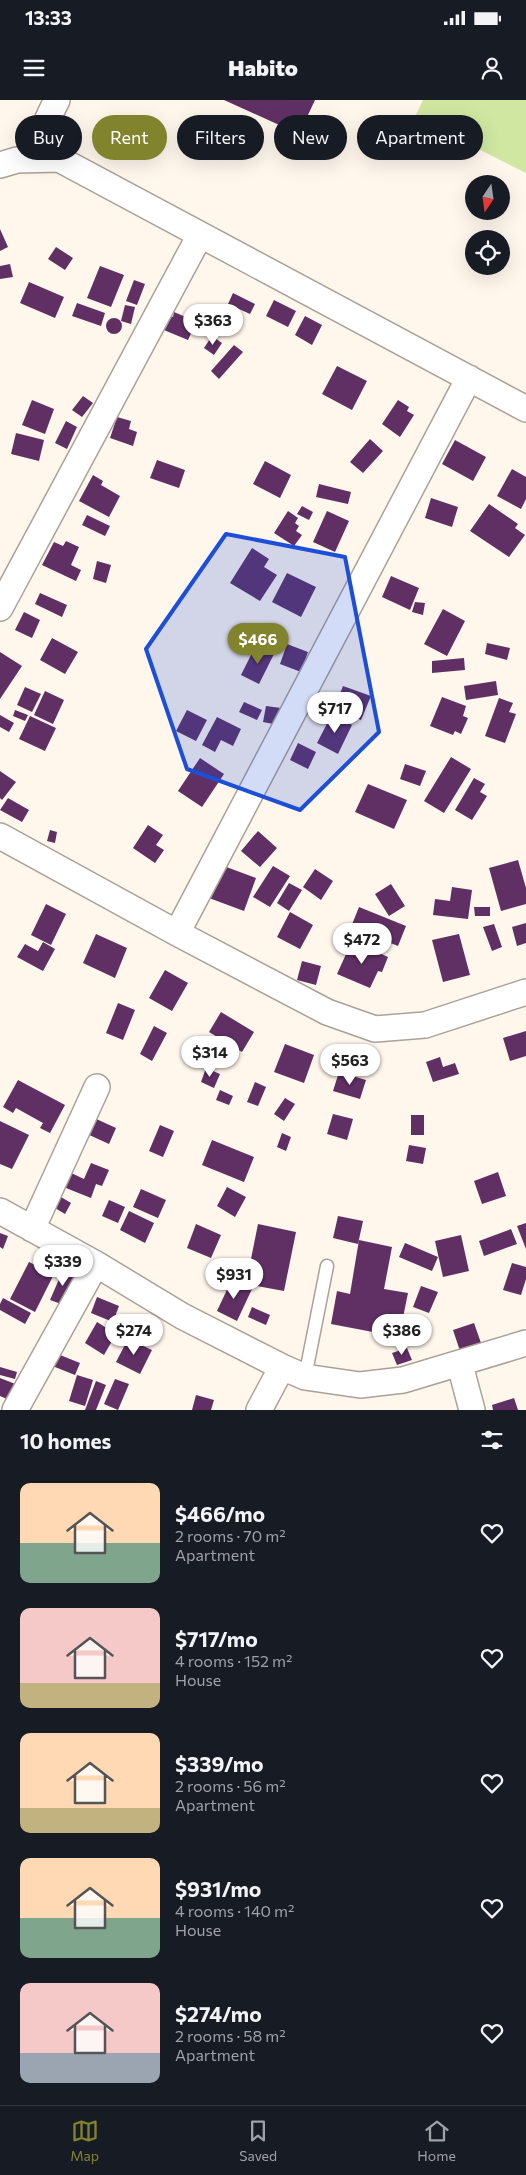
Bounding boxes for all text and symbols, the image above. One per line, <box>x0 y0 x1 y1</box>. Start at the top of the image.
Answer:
text: 13:33 <box>25 6 72 29</box>
icon: menu <box>20 54 48 82</box>
text: Habito <box>228 54 298 81</box>
icon: person <box>478 54 506 82</box>
chip: Buy <box>15 115 82 160</box>
chip: Rent <box>92 115 167 160</box>
chip: Filters <box>177 115 264 160</box>
chip: New <box>274 115 347 160</box>
chip: Apartment <box>357 115 483 160</box>
north arrow <box>465 175 510 220</box>
map controls <box>465 175 510 275</box>
button: locate <box>465 230 510 275</box>
pin: $363 <box>183 304 243 346</box>
text: $363 <box>194 310 232 329</box>
pin: $466 <box>228 622 288 665</box>
text: $466 <box>239 629 277 648</box>
pin: $717 <box>305 692 365 734</box>
text: $717 <box>318 698 352 717</box>
pin: $472 <box>332 922 392 965</box>
text: $472 <box>344 929 380 948</box>
pin: $314 <box>180 1036 240 1078</box>
text: $314 <box>192 1042 228 1061</box>
pin: $563 <box>320 1044 380 1086</box>
text: $563 <box>331 1050 369 1069</box>
pin: $339 <box>33 1244 93 1287</box>
text: $339 <box>44 1251 82 1270</box>
pin: $931 <box>204 1258 264 1300</box>
text: $931 <box>216 1264 252 1283</box>
pin: $274 <box>104 1314 164 1356</box>
pin: $386 <box>372 1314 432 1356</box>
text: $274 <box>116 1320 152 1339</box>
text: $386 <box>383 1320 421 1339</box>
icon: filters <box>478 1426 506 1454</box>
text: 10 homes <box>20 1428 111 1453</box>
text: $466/mo <box>175 1501 265 1526</box>
icon: home <box>60 1503 120 1563</box>
icon: heart <box>478 1519 506 1547</box>
text: 2 rooms · 70 m² <box>175 1526 286 1545</box>
text: Apartment <box>175 1545 255 1564</box>
text: $717/mo <box>175 1626 258 1651</box>
icon: home <box>60 1628 120 1688</box>
icon: heart <box>478 1644 506 1672</box>
text: 4 rooms · 152 m² <box>175 1651 292 1670</box>
text: House <box>175 1670 221 1689</box>
text: $339/mo <box>175 1751 264 1776</box>
icon: home <box>60 1753 120 1813</box>
icon: heart <box>478 1769 506 1797</box>
text: 2 rooms · 56 m² <box>175 1776 286 1795</box>
text: Apartment <box>175 1795 255 1814</box>
text: $931/mo <box>175 1876 261 1901</box>
icon: home <box>60 1878 120 1938</box>
icon: heart <box>478 1894 506 1922</box>
text: 4 rooms · 140 m² <box>175 1901 294 1920</box>
text: House <box>175 1920 221 1939</box>
text: $274/mo <box>175 2001 262 2026</box>
icon: home <box>60 2003 120 2063</box>
icon: heart <box>478 2019 506 2047</box>
text: 2 rooms · 58 m² <box>175 2026 286 2045</box>
text: Apartment <box>175 2045 255 2064</box>
tab: Map <box>70 2117 99 2164</box>
tab: Saved <box>239 2117 277 2164</box>
tab: Home <box>417 2117 456 2164</box>

